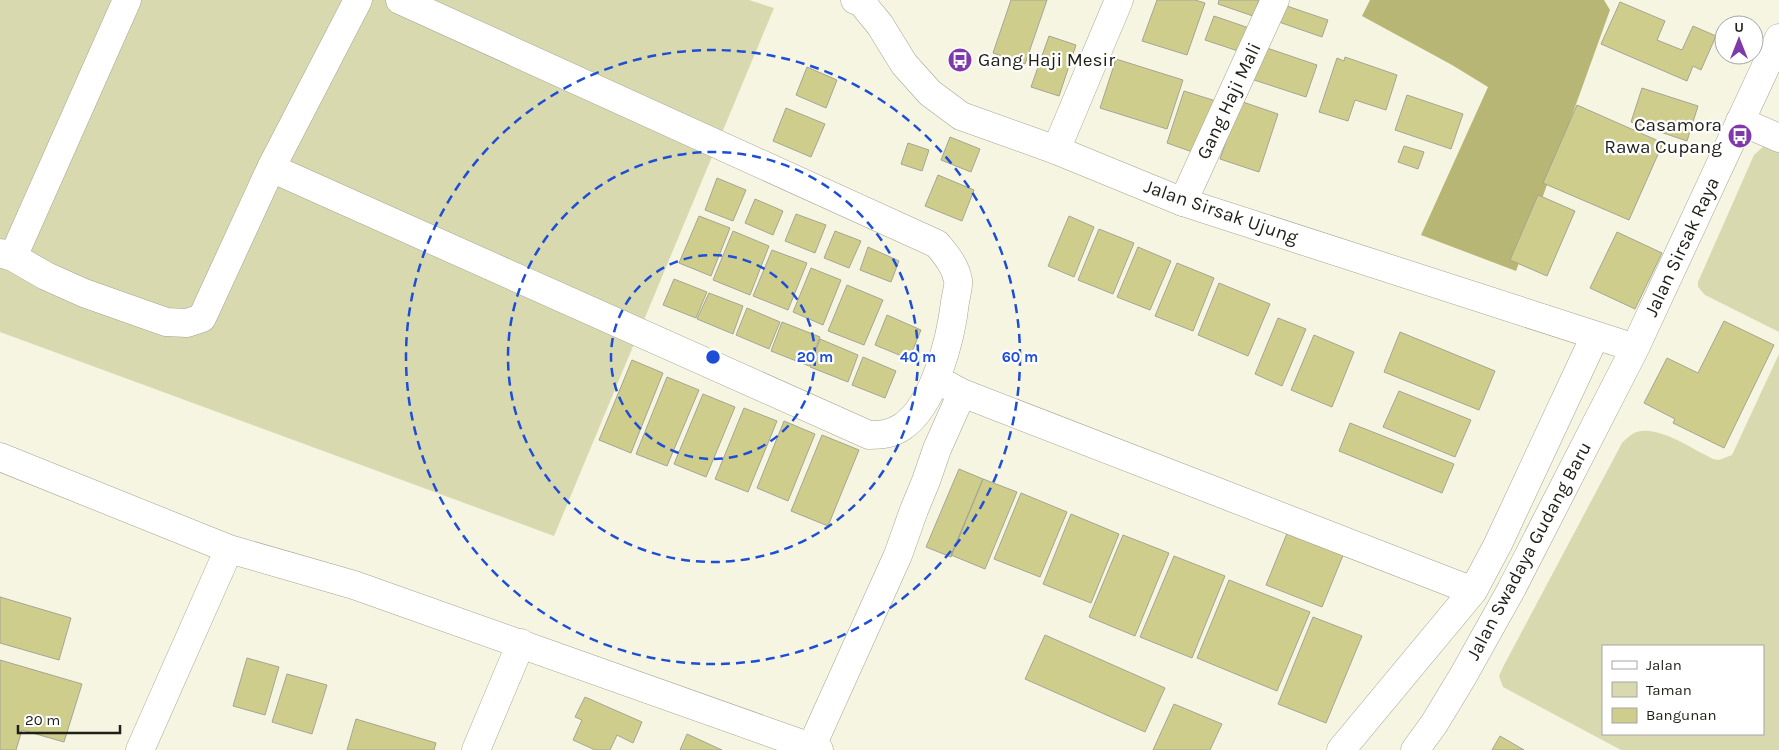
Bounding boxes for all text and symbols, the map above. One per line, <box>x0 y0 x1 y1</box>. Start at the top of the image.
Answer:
north arrow <box>1714 15 1764 65</box>
text: U <box>1734 19 1744 36</box>
street label: Gang Haji Mali <box>1192 39 1266 163</box>
bus stop icon: Gang Haji Mesir <box>947 47 973 73</box>
place label: Gang Haji Mesir <box>978 49 1115 71</box>
place label: Casamora Rawa Cupang <box>1604 114 1722 158</box>
bus stop icon: Casamora Rawa Cupang <box>1727 123 1753 149</box>
street label: Jalan Sirsak Raya <box>1640 174 1724 320</box>
street label: Jalan Sirsak Ujung <box>1141 175 1301 249</box>
centre of rings <box>704 348 722 366</box>
text: 20 m <box>797 348 833 366</box>
text: 40 m <box>900 348 936 366</box>
text: 60 m <box>1002 348 1038 366</box>
street label: Jalan Swadaya Gudang Baru <box>1462 438 1596 664</box>
legend <box>1602 645 1764 735</box>
text: Jalan <box>1646 656 1682 674</box>
text: Taman <box>1646 681 1692 699</box>
scale bar <box>18 702 120 734</box>
text: Bangunan <box>1646 706 1717 724</box>
text: 20 m <box>25 711 60 729</box>

